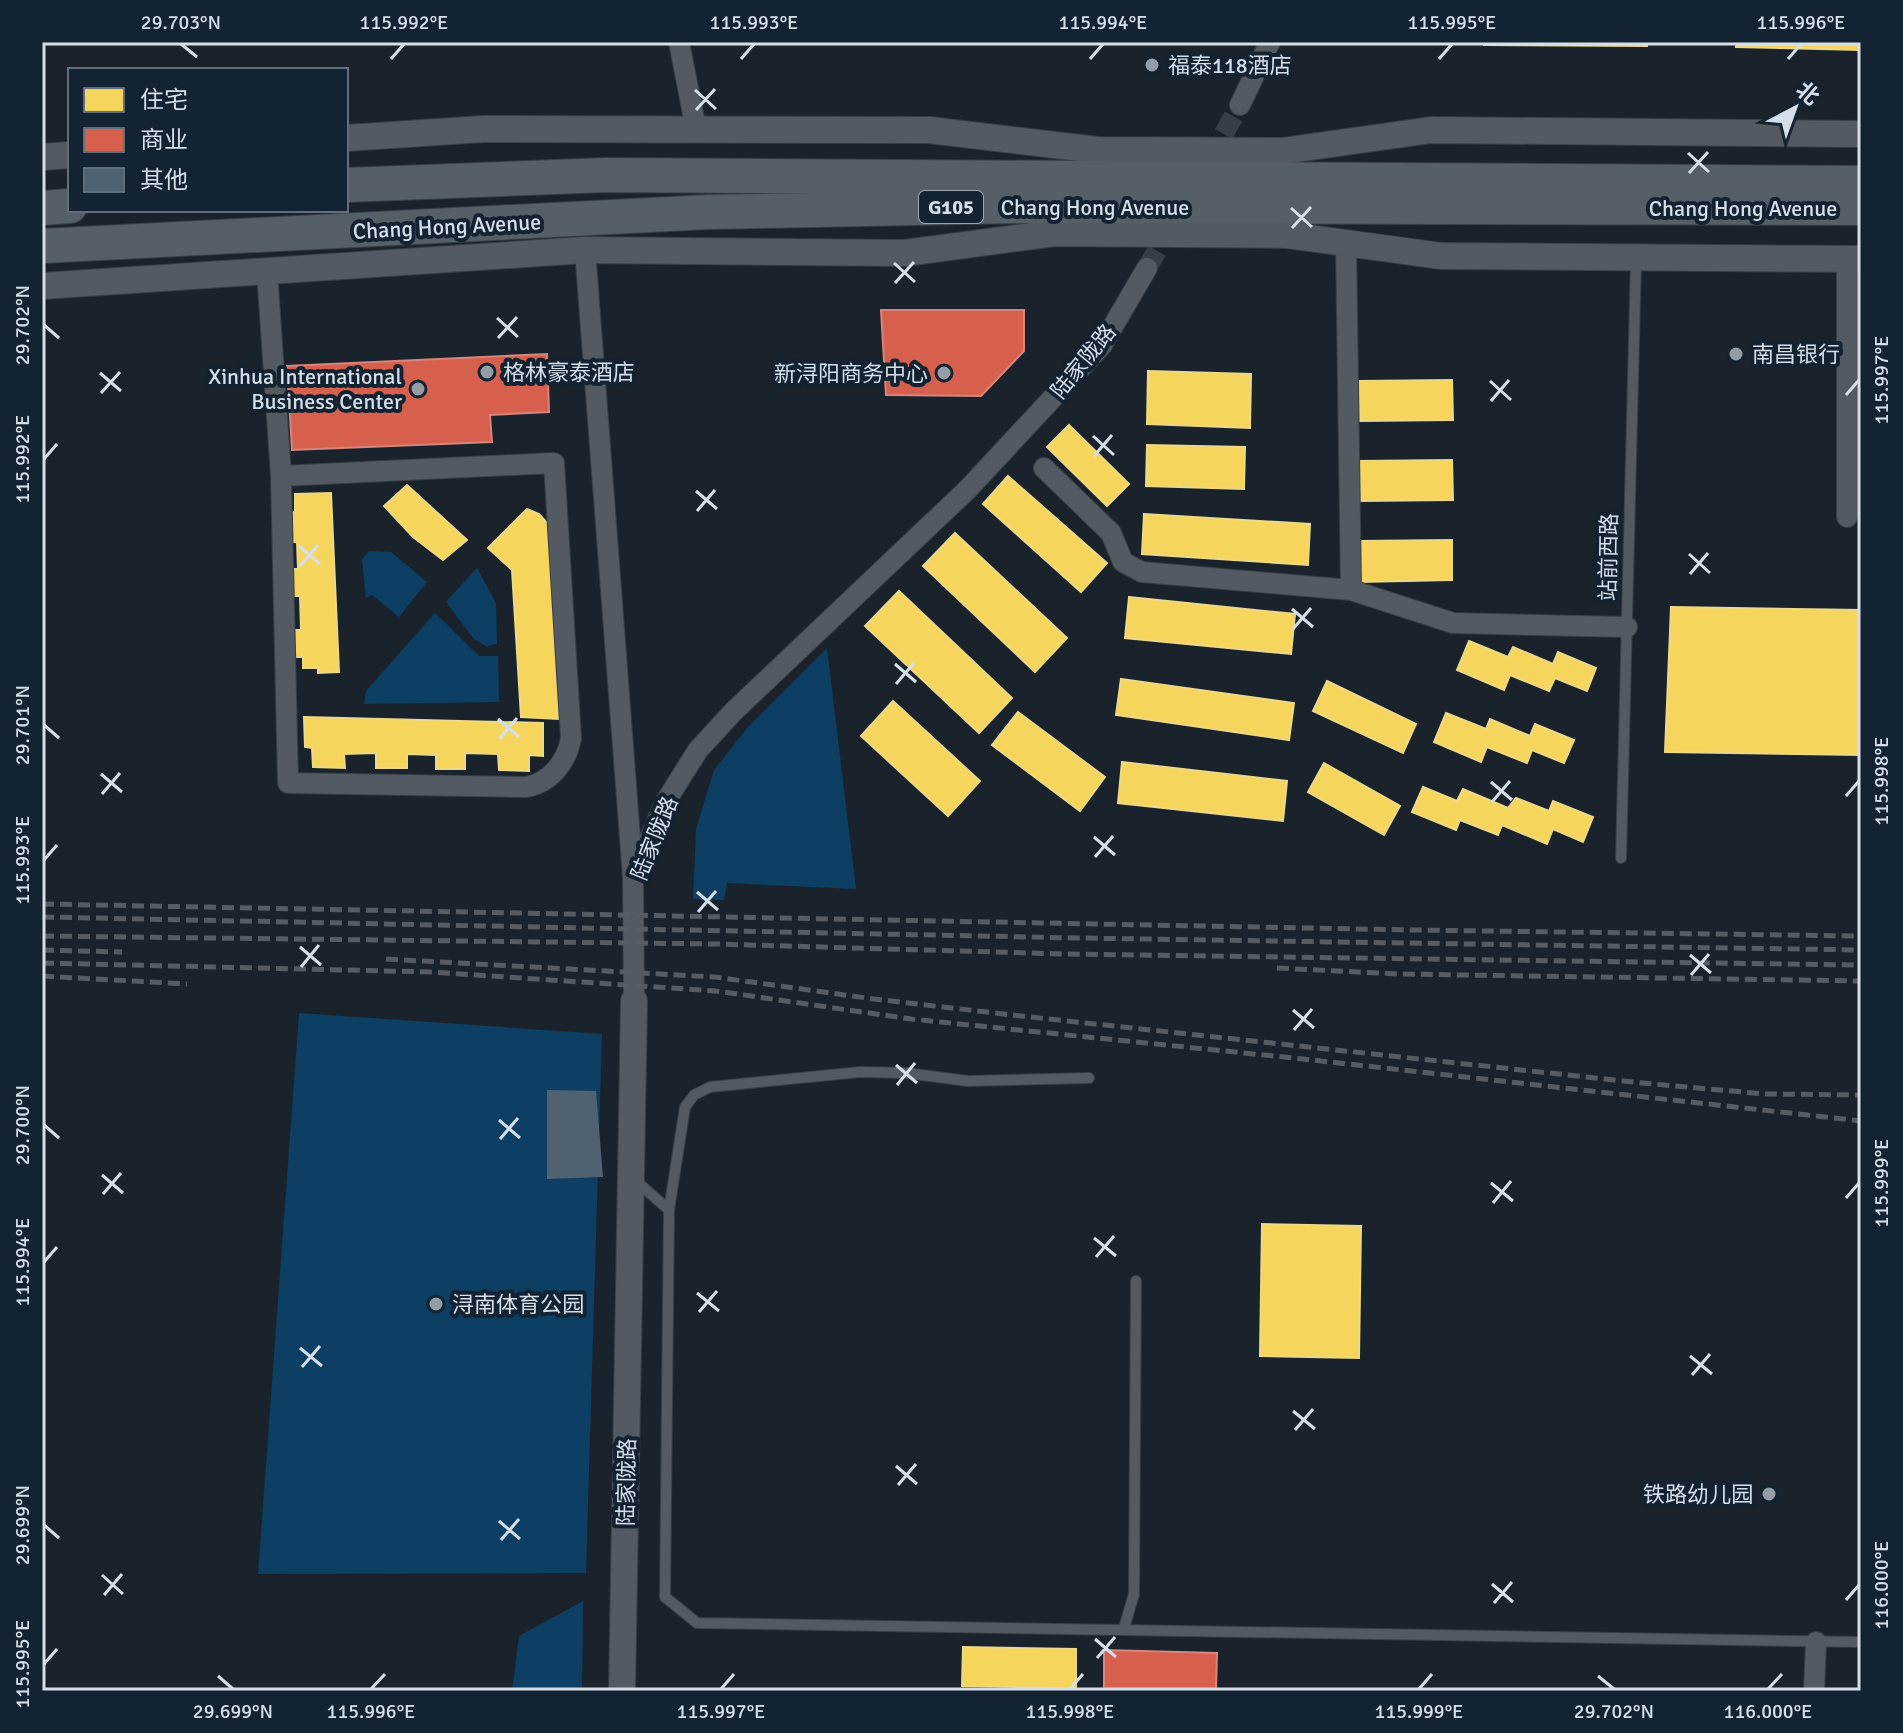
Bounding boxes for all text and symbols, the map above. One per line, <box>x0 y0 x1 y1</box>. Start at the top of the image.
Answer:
text: 29.703°N <box>141 10 221 35</box>
text: 115.992°E <box>360 10 448 35</box>
text: 115.993°E <box>710 10 798 35</box>
text: 115.994°E <box>1059 10 1147 35</box>
text: 115.995°E <box>1408 10 1496 35</box>
text: 115.996°E <box>1757 10 1845 35</box>
place label: 福泰118酒店 <box>1168 52 1292 79</box>
marker: 福泰118酒店 <box>1143 56 1161 74</box>
legend <box>68 68 348 212</box>
north arrow <box>1755 68 1835 148</box>
text: 北 <box>1791 76 1825 111</box>
text: 住宅 <box>140 85 188 115</box>
text: 商业 <box>140 125 188 155</box>
text: 其他 <box>140 165 188 195</box>
road number: G105 <box>919 191 983 223</box>
street label: Chang Hong Avenue <box>1001 194 1189 221</box>
street label: Chang Hong Avenue <box>1649 195 1837 222</box>
street label: Chang Hong Avenue <box>352 208 542 245</box>
text: 29.702°N <box>10 285 35 365</box>
street label: 陆家陇路 <box>1045 319 1122 404</box>
text: 115.997°E <box>1869 336 1894 424</box>
place label: 南昌银行 <box>1752 341 1840 368</box>
marker: 南昌银行 <box>1727 345 1745 363</box>
place label: 格林豪泰酒店 <box>503 359 635 386</box>
place label: 新浔阳商务中心 <box>774 360 928 387</box>
place label: Xinhua International Business Center <box>208 363 402 415</box>
marker: 格林豪泰酒店 <box>478 363 496 381</box>
marker: 新浔阳商务中心 <box>935 364 953 382</box>
marker: Xinhua International Business Center <box>409 380 427 398</box>
text: 115.992°E <box>10 415 35 503</box>
street label: 站前西路 <box>1594 513 1623 601</box>
text: 29.701°N <box>10 685 35 765</box>
text: 115.998°E <box>1869 737 1894 825</box>
street label: 陆家陇路 <box>625 792 683 884</box>
text: 115.993°E <box>10 816 35 904</box>
text: 29.700°N <box>10 1085 35 1165</box>
text: 115.999°E <box>1869 1139 1894 1227</box>
text: 115.994°E <box>10 1218 35 1306</box>
place label: 浔南体育公园 <box>452 1291 584 1318</box>
marker: 浔南体育公园 <box>427 1295 445 1313</box>
street label: 陆家陇路 <box>612 1438 641 1526</box>
place label: 铁路幼儿园 <box>1643 1481 1753 1508</box>
text: 29.699°N <box>10 1485 35 1565</box>
marker: 铁路幼儿园 <box>1760 1485 1778 1503</box>
text: 116.000°E <box>1869 1541 1894 1629</box>
text: 115.995°E <box>10 1620 35 1708</box>
text: 29.699°N <box>193 1699 273 1724</box>
text: 115.996°E <box>327 1699 415 1724</box>
text: 115.997°E <box>677 1699 765 1724</box>
text: 115.998°E <box>1026 1699 1114 1724</box>
text: 115.999°E <box>1375 1699 1463 1724</box>
text: 29.702°N <box>1574 1699 1654 1724</box>
text: 116.000°E <box>1724 1699 1812 1724</box>

